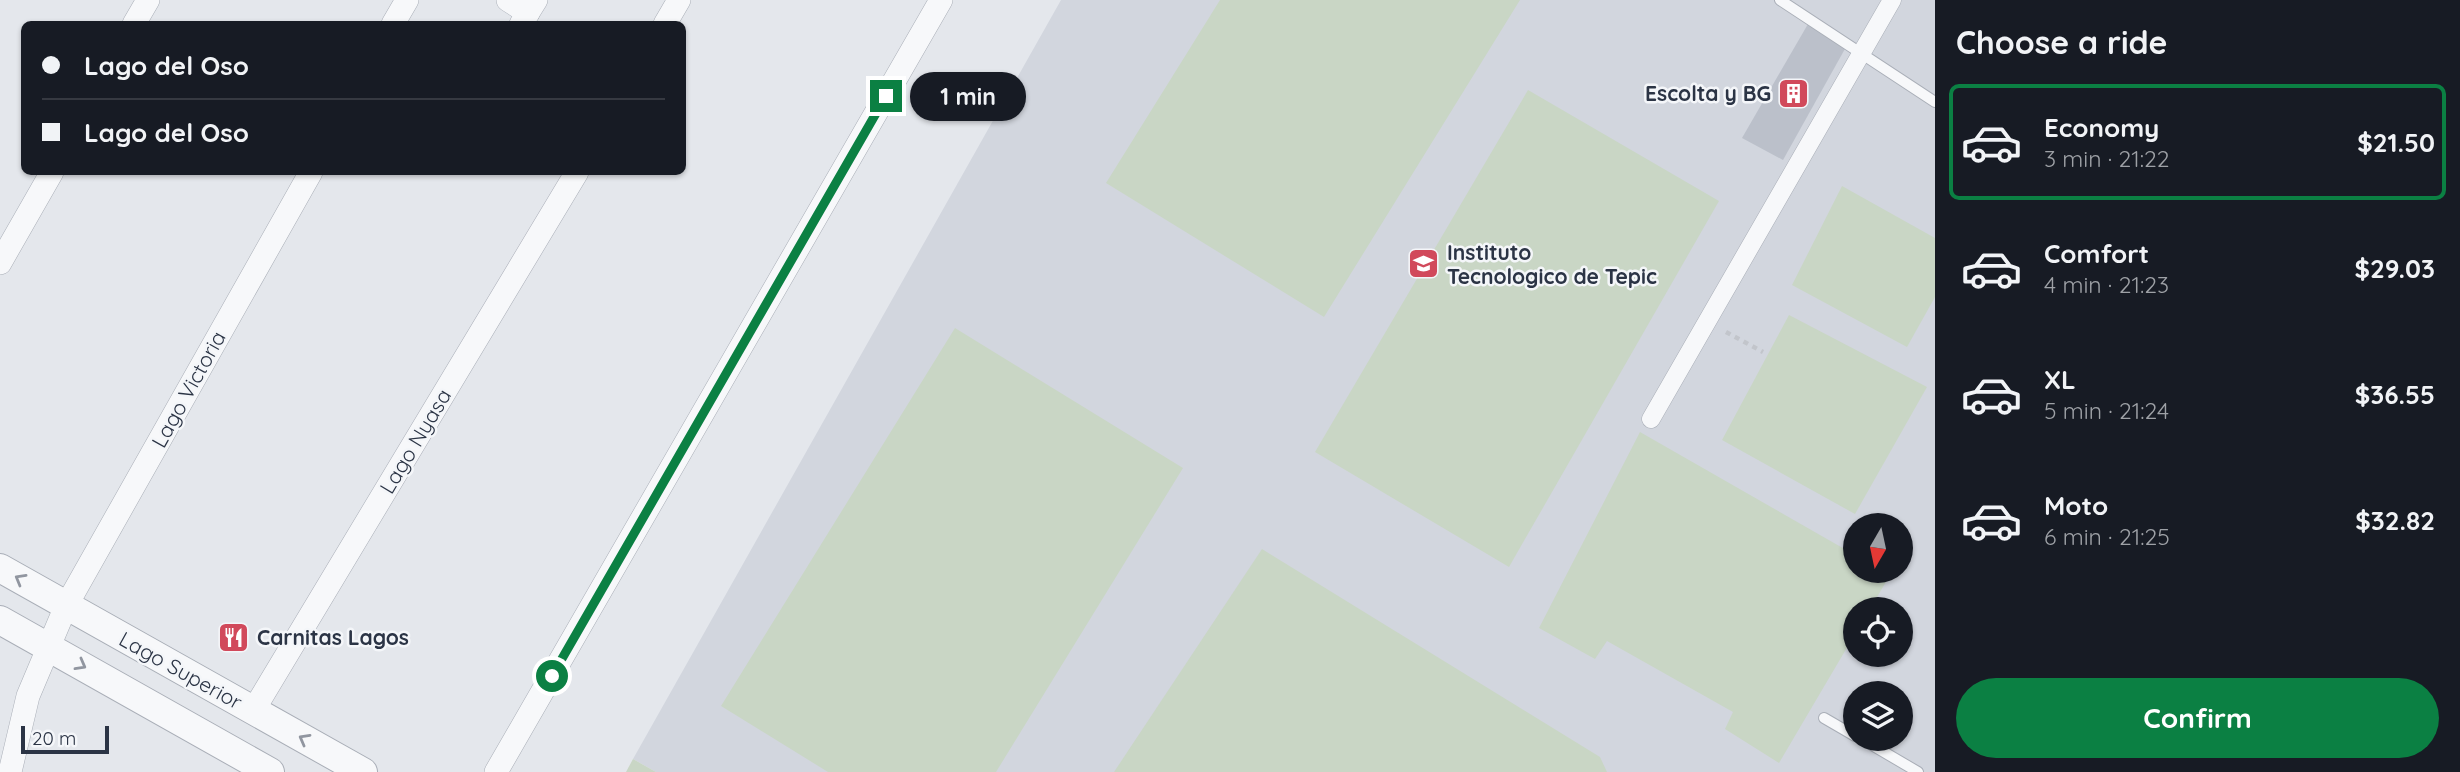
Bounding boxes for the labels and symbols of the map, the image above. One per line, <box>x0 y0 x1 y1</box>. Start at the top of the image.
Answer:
callout: 1 min <box>910 72 1026 120</box>
building icon: Escolta y BG <box>1777 76 1811 110</box>
route end <box>870 80 902 112</box>
place label: Escolta y BG <box>1645 80 1771 106</box>
place label: Instituto Tecnologico de Tepic <box>1447 239 1657 289</box>
school or university icon: Instituto Tecnologico de Tepic <box>1407 247 1441 281</box>
street label: Lago Victoria <box>145 326 231 452</box>
street label: Lago Nyasa <box>374 384 456 498</box>
north arrow <box>1843 513 1913 583</box>
one-way arrow <box>14 574 27 587</box>
restaurant icon: Carnitas Lagos <box>217 620 251 654</box>
place label: Carnitas Lagos <box>257 624 409 650</box>
street label: Lago Superior <box>115 625 247 715</box>
one-way arrow <box>73 657 86 670</box>
route start <box>536 660 568 692</box>
scale bar <box>21 723 108 755</box>
one-way arrow <box>298 734 311 747</box>

